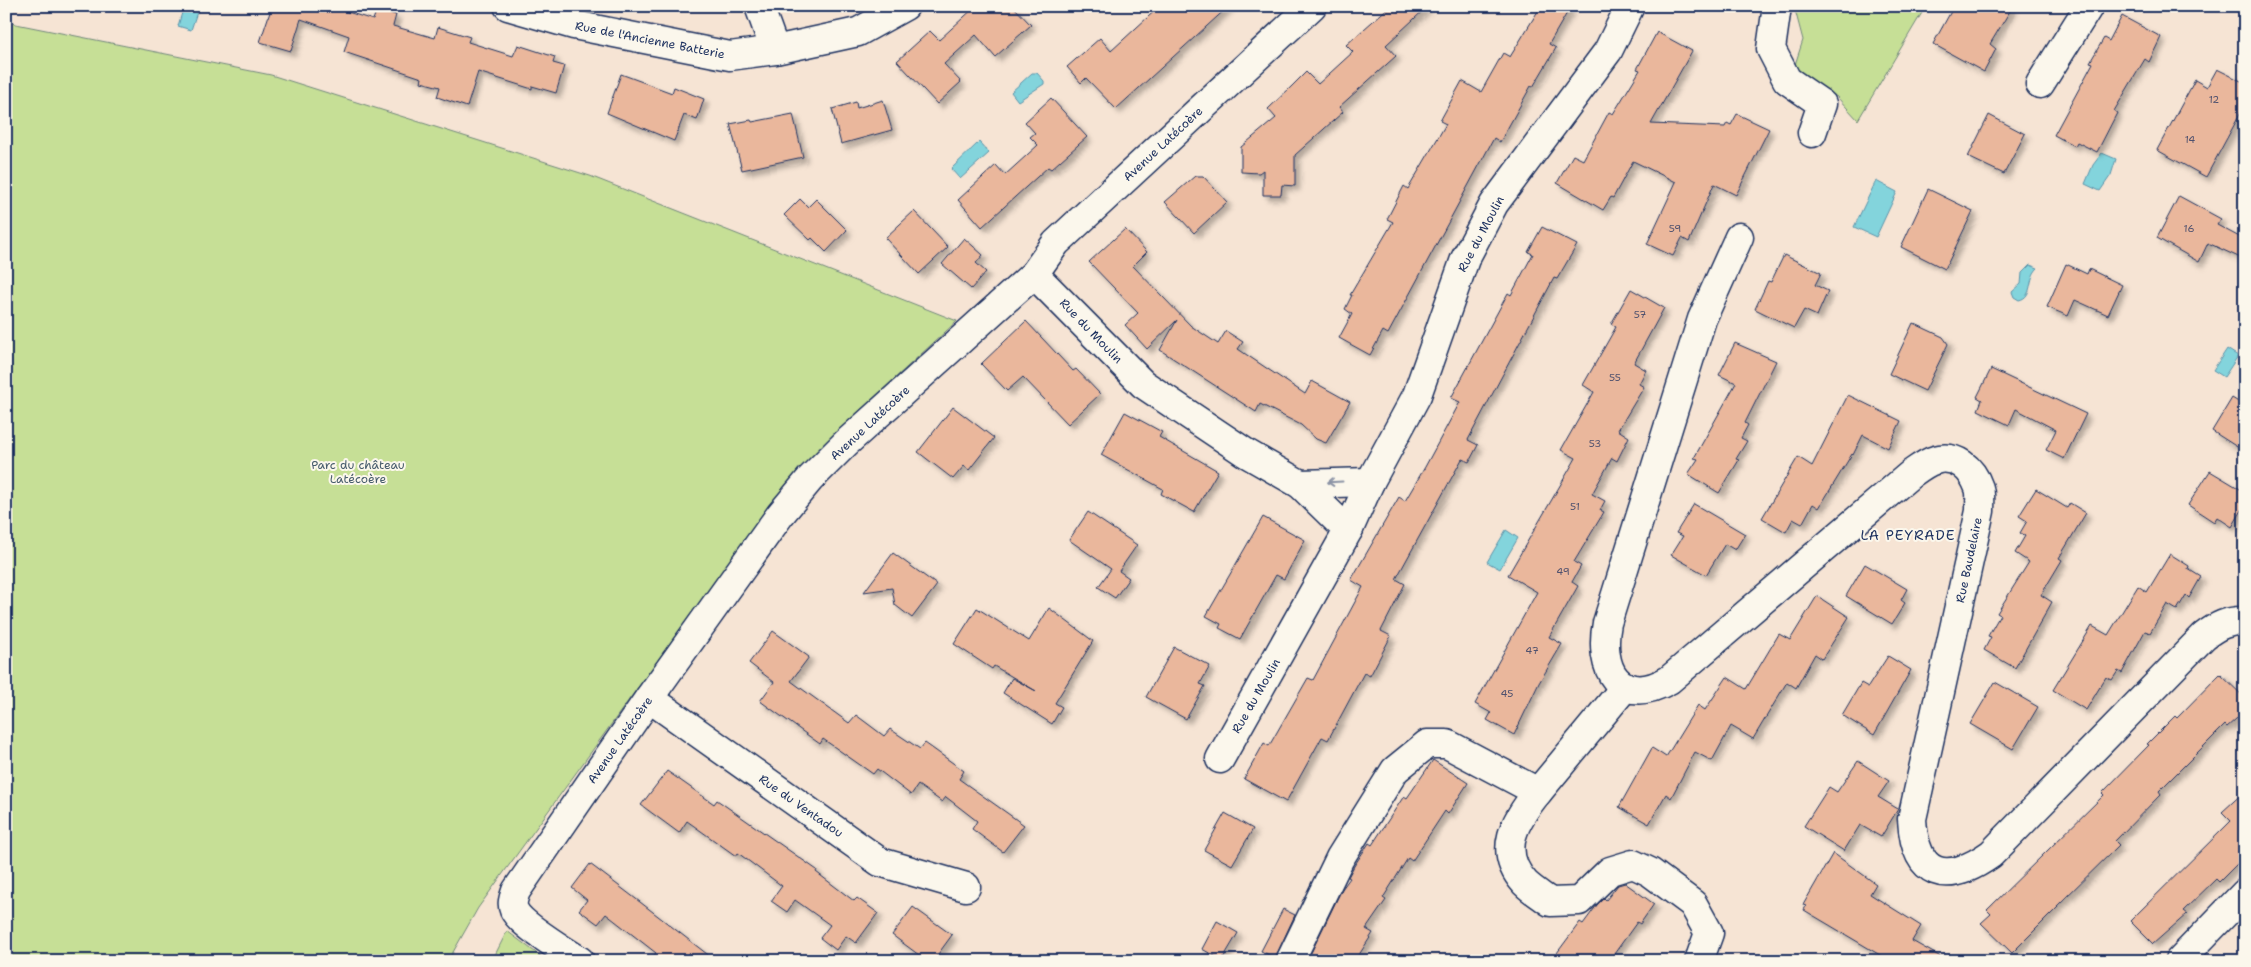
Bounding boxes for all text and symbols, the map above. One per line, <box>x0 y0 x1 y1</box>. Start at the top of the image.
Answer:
street label: Rue de l'Ancienne Batterie <box>574 18 726 62</box>
house number: 12 <box>2209 93 2219 106</box>
street label: Avenue Latécoère <box>1120 103 1206 185</box>
house number: 14 <box>2185 133 2195 146</box>
street label: Rue du Moulin <box>1454 193 1508 275</box>
house number: 59 <box>1669 222 1681 235</box>
house number: 16 <box>2184 222 2194 235</box>
street label: Rue du Moulin <box>1056 295 1126 367</box>
house number: 57 <box>1634 308 1646 321</box>
house number: 55 <box>1609 371 1621 384</box>
street label: Avenue Latécoère <box>827 382 913 464</box>
house number: 53 <box>1589 437 1601 450</box>
park label: Parc du château Latécoère <box>311 457 405 487</box>
one-way arrow <box>1327 478 1343 487</box>
house number: 51 <box>1570 500 1580 513</box>
street label: Rue Baudelaire <box>1952 516 1986 604</box>
district label: LA PEYRADE <box>1860 526 1956 544</box>
house number: 49 <box>1556 565 1570 578</box>
house number: 47 <box>1525 644 1539 657</box>
street label: Rue du Moulin <box>1228 656 1284 736</box>
house number: 45 <box>1501 687 1513 700</box>
street label: Avenue Latécoère <box>584 693 656 787</box>
street label: Rue du Ventadou <box>756 771 846 841</box>

